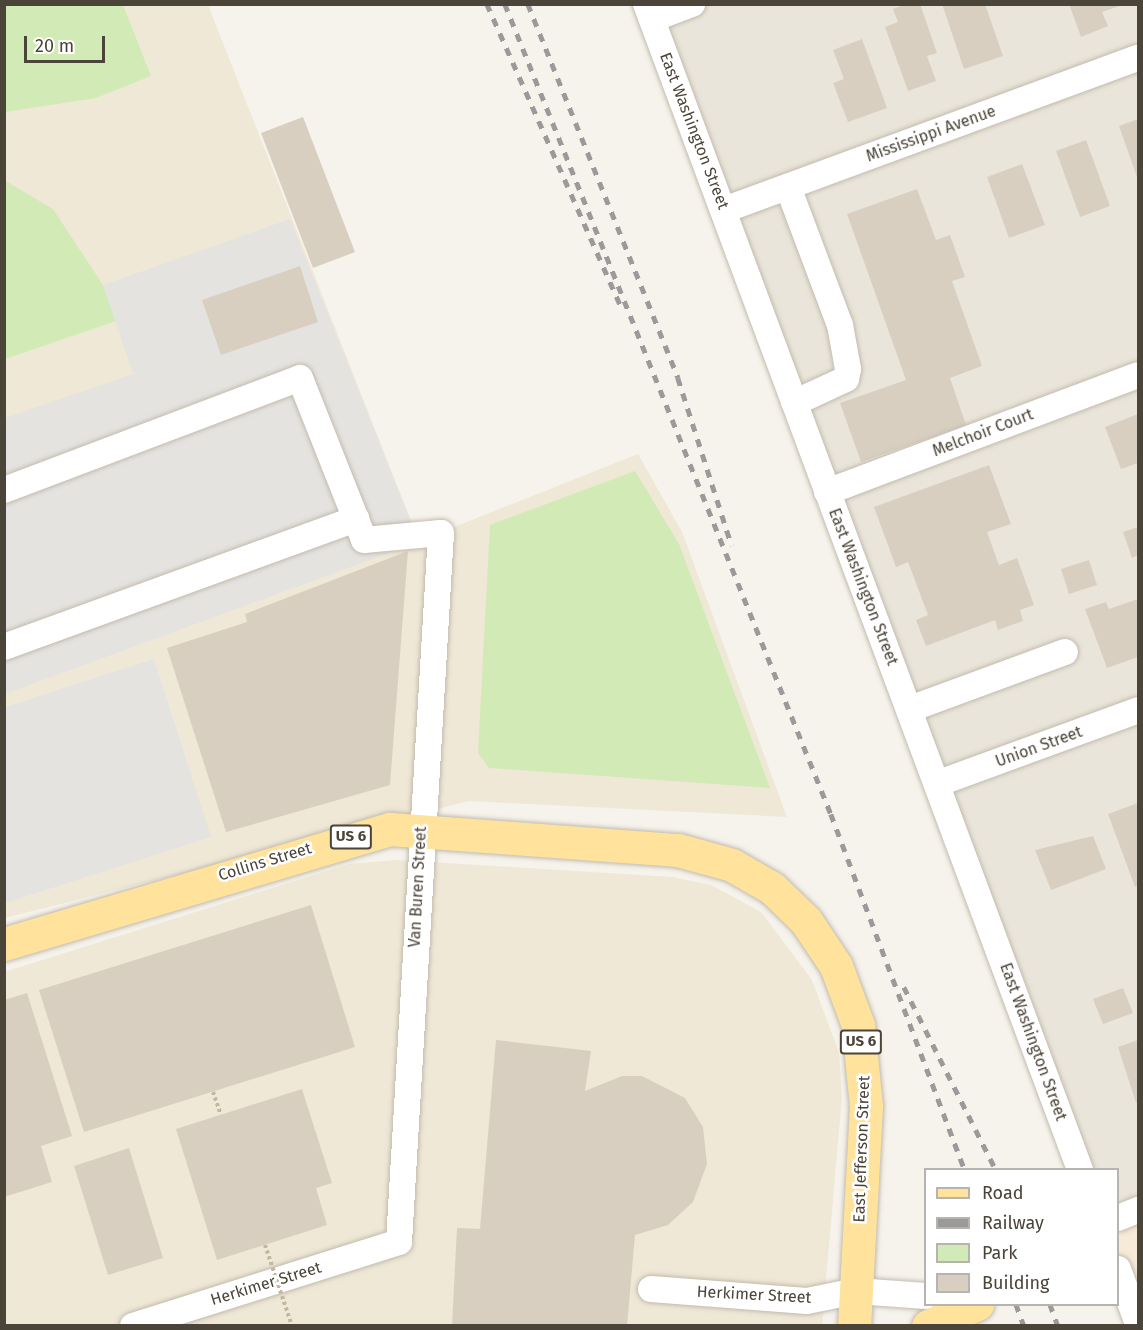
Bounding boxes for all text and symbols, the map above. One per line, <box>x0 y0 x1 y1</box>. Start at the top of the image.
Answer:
scale bar <box>27 24 108 62</box>
text: 20 m <box>35 35 74 57</box>
street label: East Washington Street <box>655 50 733 212</box>
street label: Mississippi Avenue <box>864 102 998 166</box>
street label: Melchoir Court <box>930 405 1036 461</box>
street label: East Washington Street <box>824 506 902 668</box>
street label: Union Street <box>993 722 1085 772</box>
road number: US 6 <box>328 825 374 849</box>
street label: Van Buren Street <box>405 826 431 948</box>
street label: Collins Street <box>216 839 314 885</box>
street label: East Washington Street <box>995 960 1071 1124</box>
road number: US 6 <box>838 1030 884 1054</box>
street label: East Jefferson Street <box>850 1075 874 1223</box>
legend <box>924 1168 1119 1306</box>
text: Road <box>982 1182 1024 1204</box>
text: Railway <box>982 1212 1044 1234</box>
text: Park <box>982 1242 1017 1264</box>
street label: Herkimer Street <box>208 1258 324 1310</box>
text: Building <box>982 1272 1049 1294</box>
street label: Herkimer Street <box>696 1282 812 1308</box>

